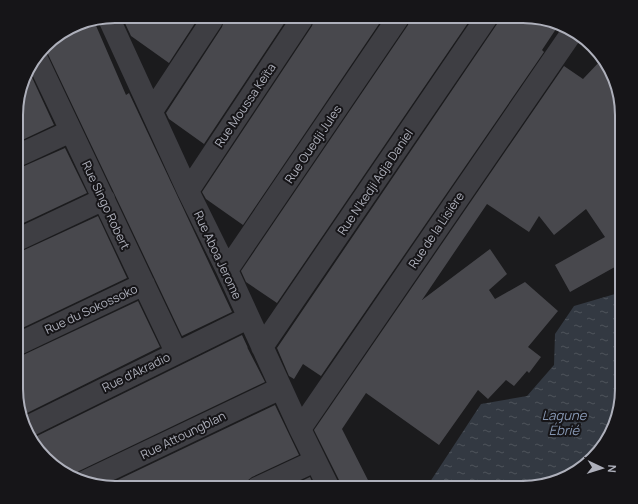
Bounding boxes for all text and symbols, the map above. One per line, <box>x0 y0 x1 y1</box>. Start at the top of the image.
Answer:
street label: Rue Moussa Keïta <box>211 60 279 150</box>
street label: Rue Ouedji Jules <box>280 101 346 187</box>
street label: Rue N'kedji Adja Daniel <box>333 126 417 238</box>
street label: Rue Singo Robert <box>78 158 134 252</box>
street label: Rue de la Lisière <box>404 188 468 272</box>
street label: Rue Aboa Jerome <box>190 208 246 302</box>
street label: Rue du Sokossoko <box>42 280 140 338</box>
street label: Rue d'Akradio <box>99 348 173 396</box>
water label: Lagune Ébrié <box>542 406 588 439</box>
street label: Rue Attoungblan <box>138 407 228 463</box>
north arrow <box>582 448 622 488</box>
text: N <box>605 464 620 473</box>

